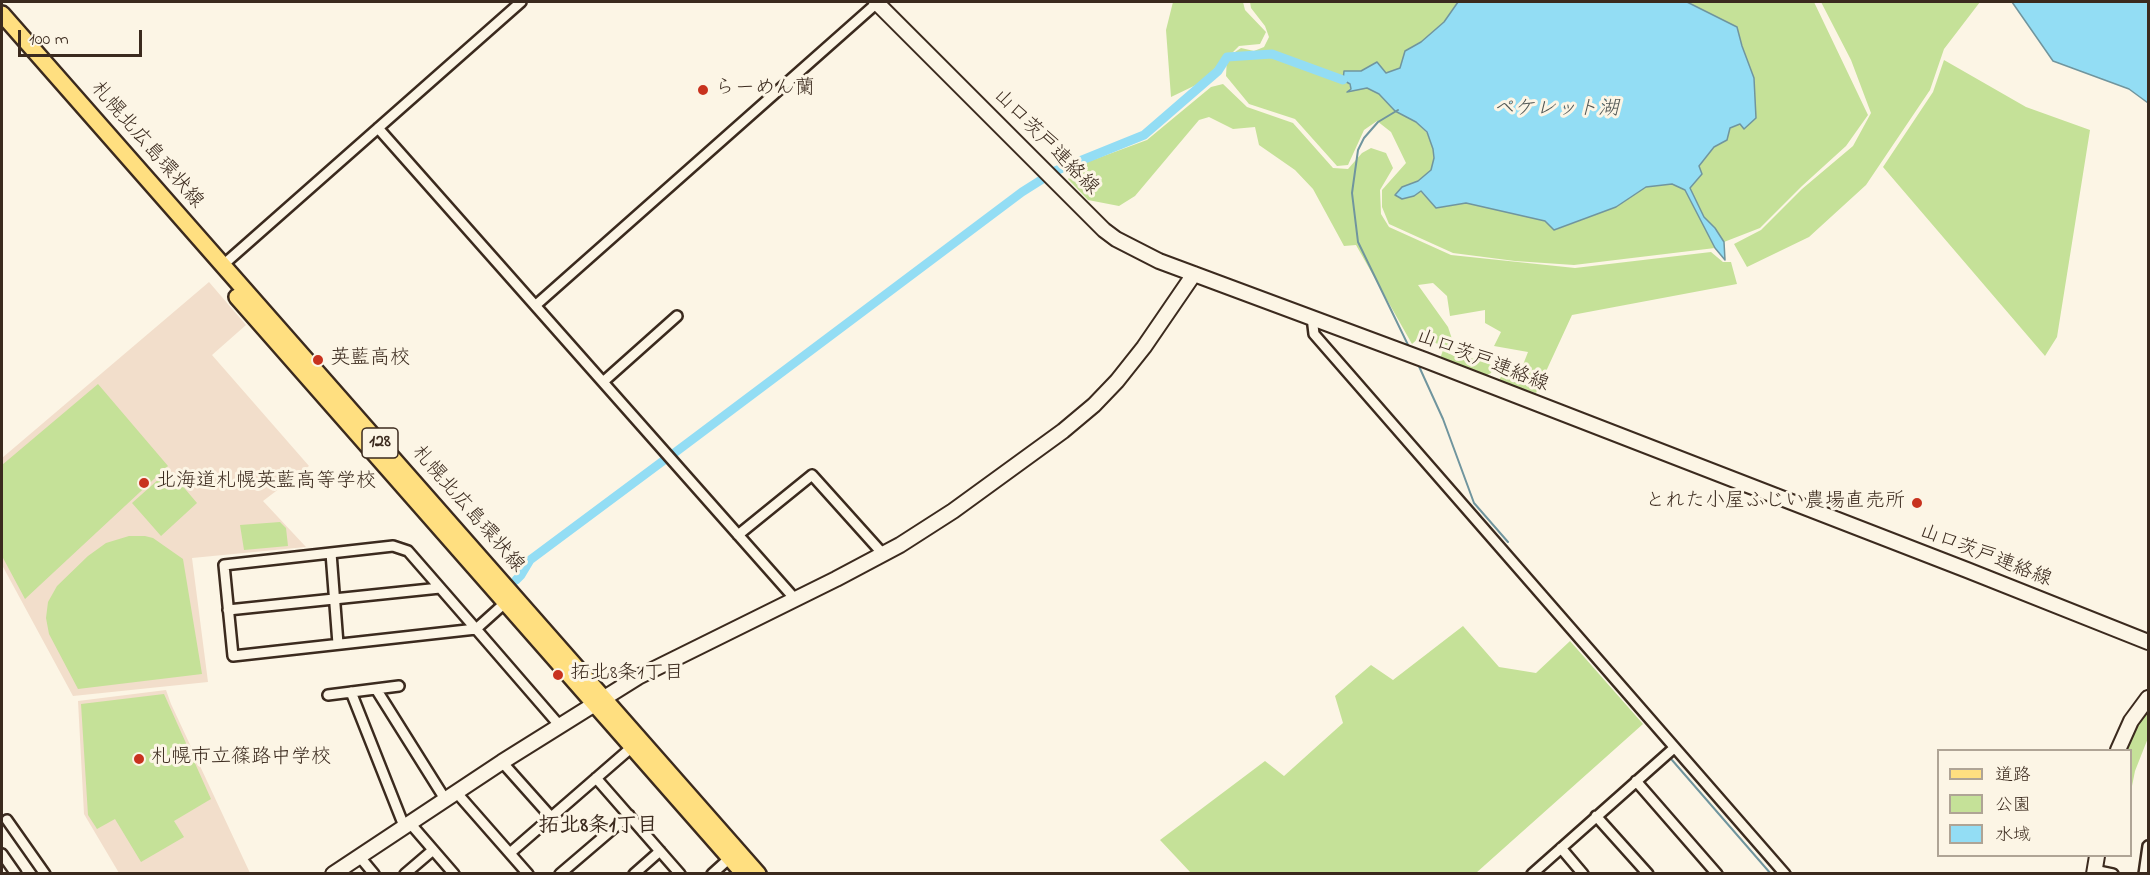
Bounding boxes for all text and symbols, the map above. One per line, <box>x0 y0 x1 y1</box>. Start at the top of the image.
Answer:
scale bar <box>21 18 146 56</box>
text: 100 m <box>29 27 69 53</box>
street label: 札幌北広島環状線 <box>84 78 208 214</box>
place label: らーめん蘭 <box>715 78 815 102</box>
marker: らーめん蘭 <box>696 83 710 97</box>
street label: 山口茨戸連絡線 <box>987 85 1103 201</box>
water label: ペケレット湖 <box>1493 98 1619 124</box>
street label: 山口茨戸連絡線 <box>1412 326 1552 398</box>
place label: 英藍高校 <box>330 348 410 372</box>
marker: 英藍高校 <box>311 353 325 367</box>
road number: 128 <box>362 428 398 458</box>
street label: 札幌北広島環状線 <box>405 442 529 578</box>
place label: 北海道札幌英藍高等学校 <box>156 471 376 495</box>
marker: 北海道札幌英藍高等学校 <box>137 476 151 490</box>
place label: とれた小屋ふじい農場直売所 <box>1645 491 1905 515</box>
marker: とれた小屋ふじい農場直売所 <box>1910 496 1924 510</box>
street label: 山口茨戸連絡線 <box>1915 521 2055 593</box>
place label: 拓北8条1丁目 <box>570 663 684 687</box>
marker: 拓北8条1丁目 <box>551 668 565 682</box>
place label: 札幌市立篠路中学校 <box>151 747 331 771</box>
legend <box>1937 749 2132 857</box>
marker: 札幌市立篠路中学校 <box>132 752 146 766</box>
text: 道路 <box>1995 763 2031 789</box>
text: 公園 <box>1995 793 2031 819</box>
district label: 拓北8条1丁目 <box>538 815 658 841</box>
text: 水域 <box>1995 823 2031 849</box>

